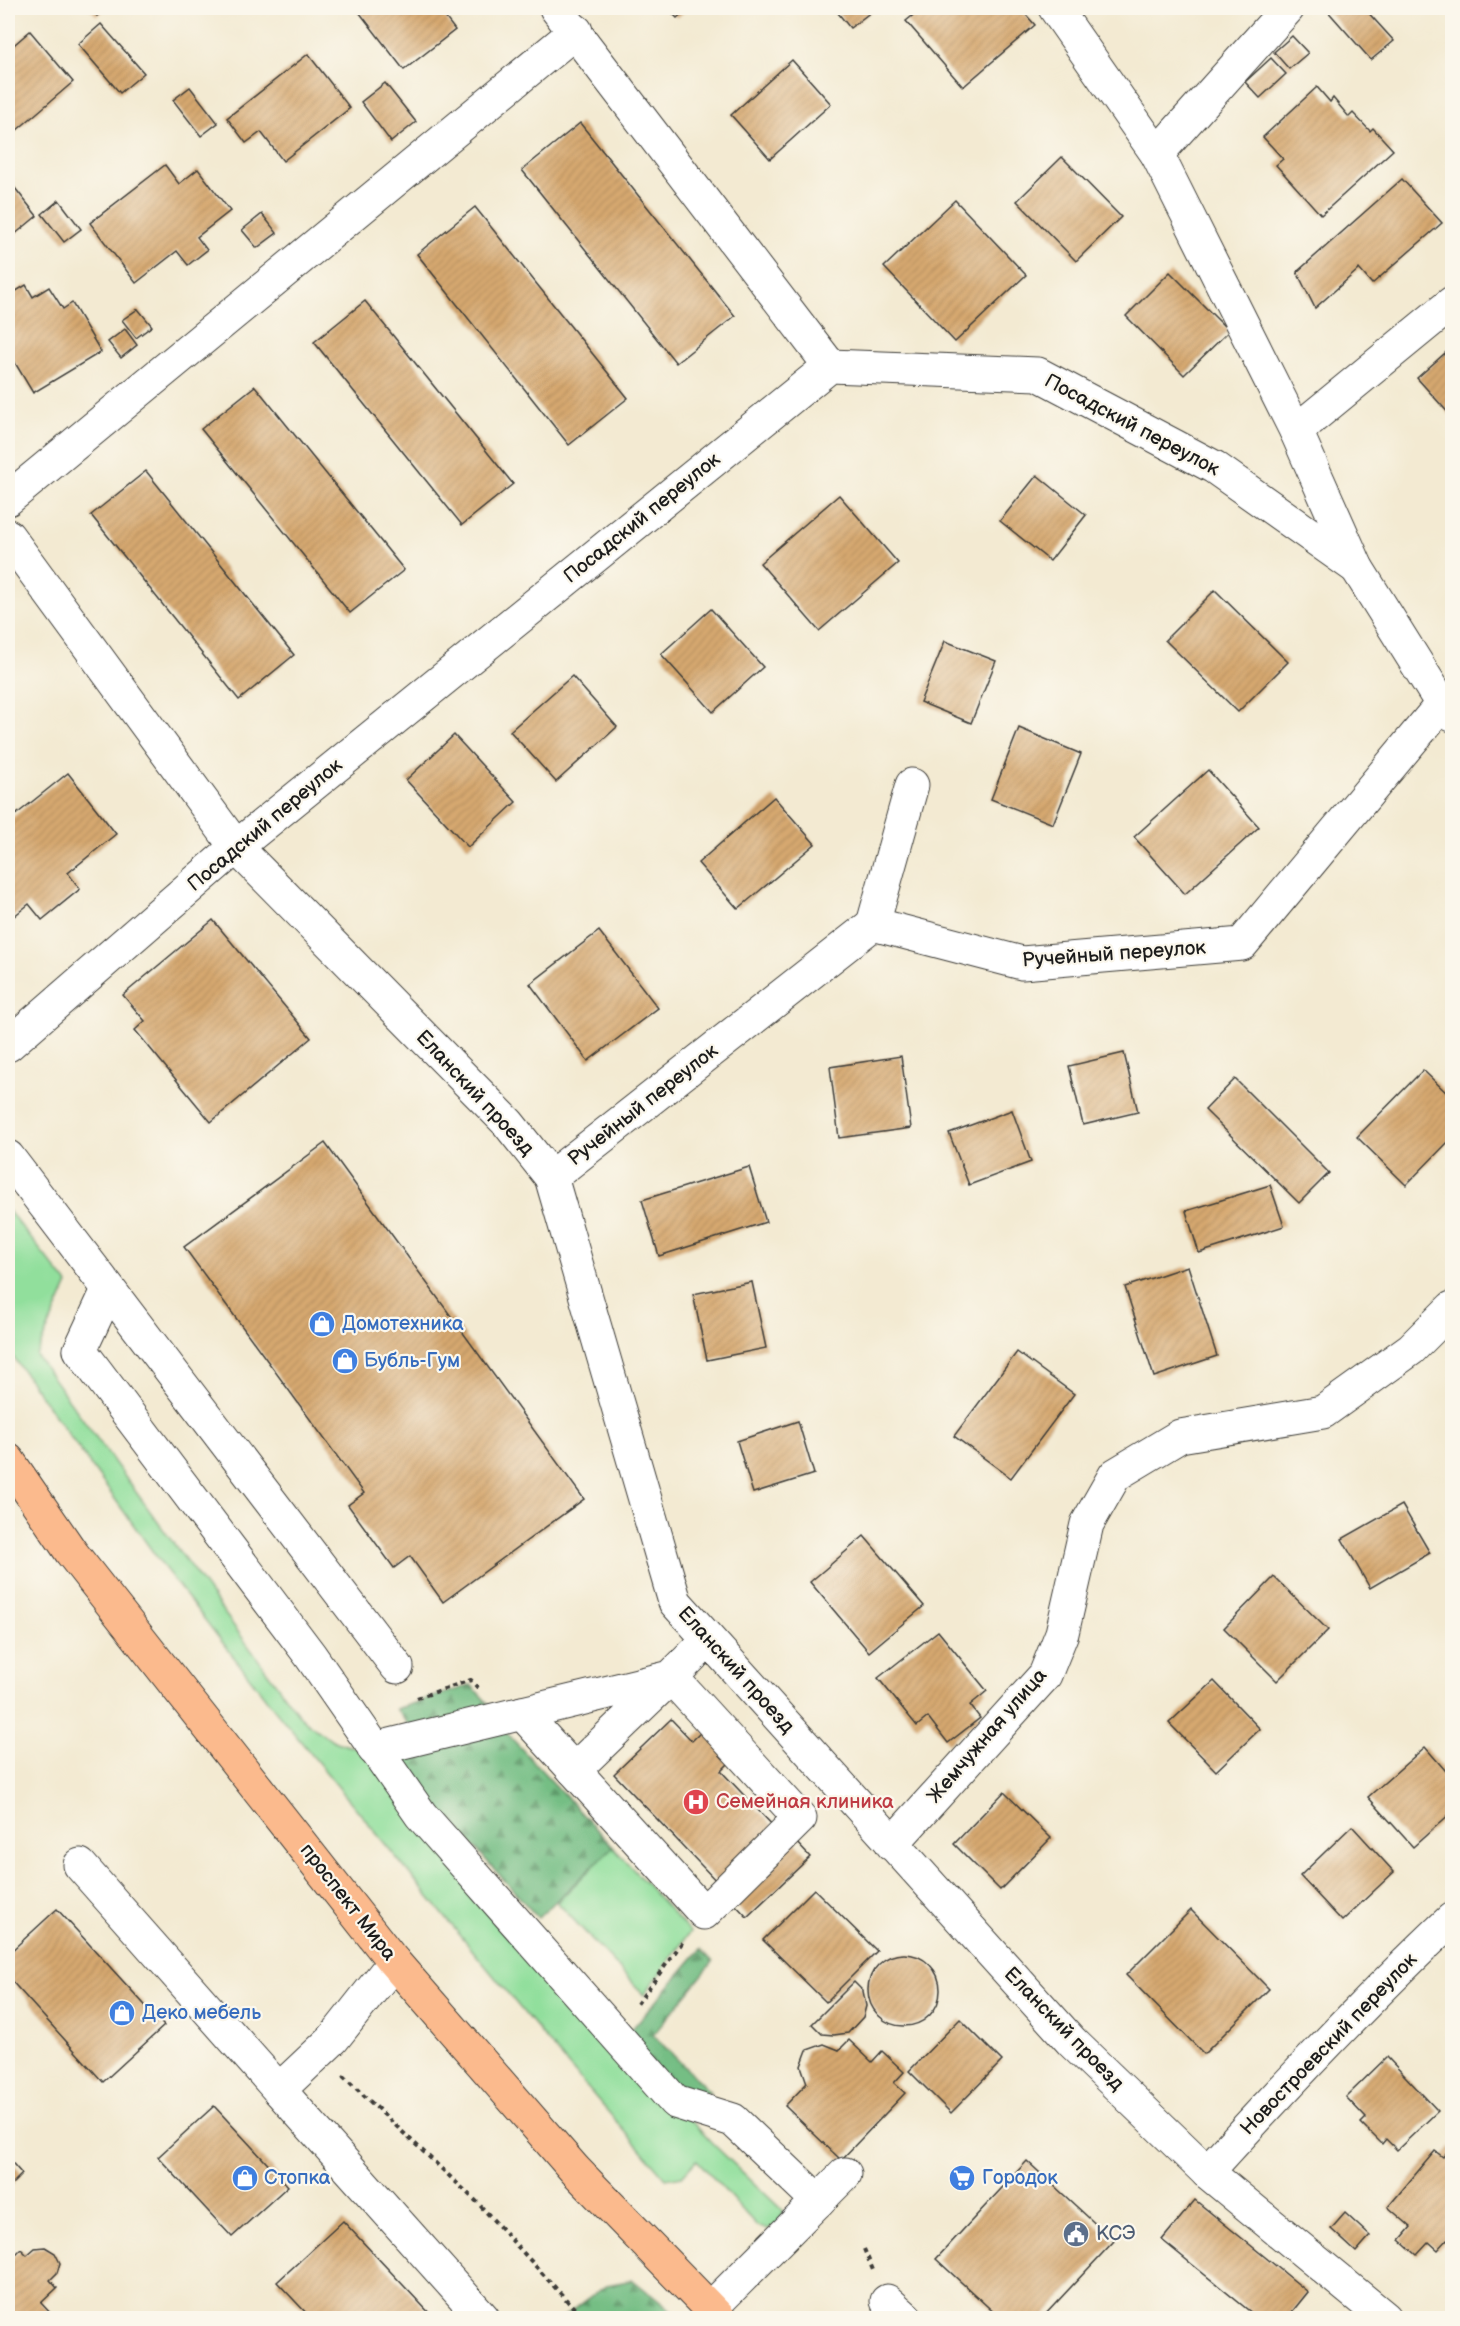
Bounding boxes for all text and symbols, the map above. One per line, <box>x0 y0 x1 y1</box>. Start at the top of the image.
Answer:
street label: Посадский переулок <box>1041 369 1224 481</box>
street label: Посадский переулок <box>559 447 725 589</box>
street label: Посадский переулок <box>183 753 347 897</box>
street label: Ручейный переулок <box>1021 936 1207 972</box>
street label: Еланский проезд <box>411 1026 539 1160</box>
street label: Ручейный переулок <box>563 1039 723 1171</box>
shop icon: Домотехника <box>307 1309 337 1339</box>
place label: Домотехника <box>342 1312 464 1336</box>
shop icon: Бубль-Гум <box>330 1346 360 1376</box>
place label: Бубль-Гум <box>364 1349 460 1373</box>
street label: Еланский проезд <box>673 1602 799 1738</box>
street label: Жемчужная улица <box>922 1664 1052 1808</box>
hospital icon: Семейная клиника <box>681 1787 711 1817</box>
place label: Семейная клиника <box>716 1790 894 1814</box>
street label: проспект Мира <box>295 1839 401 1966</box>
street label: Новостроевский переулок <box>1236 1948 1423 2140</box>
street label: Еланский проезд <box>999 1962 1129 2096</box>
shop icon: Деко мебель <box>107 1998 137 2028</box>
place label: Деко мебель <box>142 2001 261 2025</box>
shop icon: Стопка <box>230 2163 260 2193</box>
supermarket icon: Городок <box>947 2163 977 2193</box>
place label: Стопка <box>264 2166 331 2190</box>
place label: Городок <box>982 2166 1058 2190</box>
public building icon: КСЭ <box>1061 2219 1091 2249</box>
place label: КСЭ <box>1096 2222 1136 2246</box>

